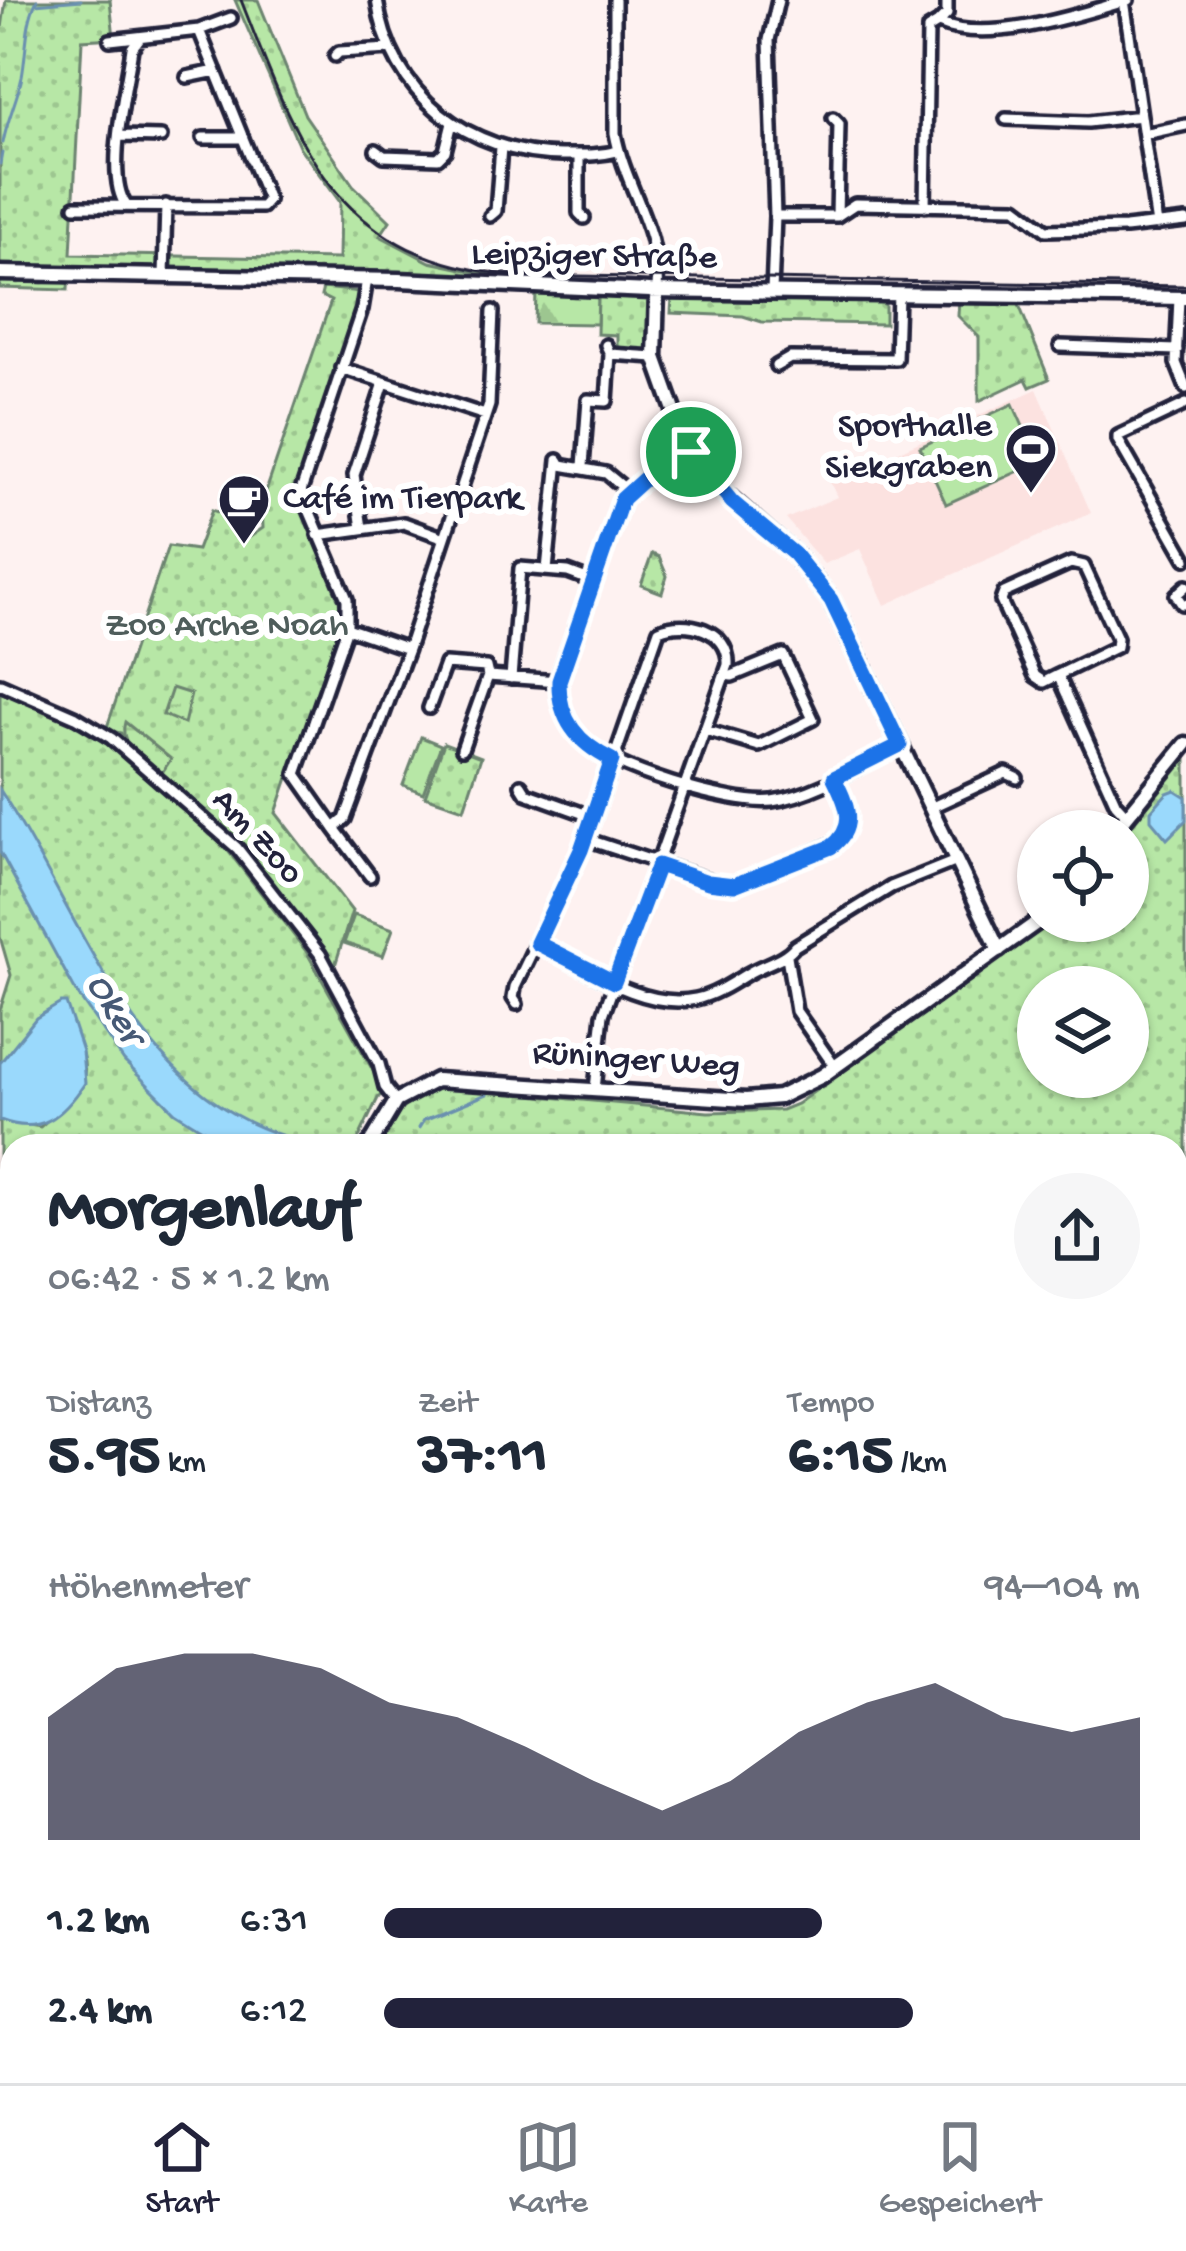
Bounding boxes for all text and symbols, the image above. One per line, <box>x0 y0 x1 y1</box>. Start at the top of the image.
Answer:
street label: Leipziger Straße <box>471 234 718 282</box>
pin <box>640 401 742 503</box>
place label: Sporthalle Siekgraben <box>825 407 992 491</box>
icon: arrive <box>658 419 724 485</box>
sports icon: Sporthalle Siekgraben <box>1003 421 1059 495</box>
cafe icon: Café im Tierpark <box>216 472 272 546</box>
place label: Café im Tierpark <box>283 479 525 522</box>
park label: Zoo Arche Noah <box>105 606 349 649</box>
street label: Am Zoo <box>201 781 311 895</box>
map controls <box>1017 810 1149 1098</box>
button: locate <box>1017 810 1149 942</box>
water label: Oker <box>74 966 156 1060</box>
button: layers <box>1017 966 1149 1098</box>
street label: Rüninger Weg <box>531 1033 741 1091</box>
button: share <box>1014 1173 1140 1299</box>
text: Morgenlauf <box>48 1174 357 1252</box>
text: 06:42 · 5 × 1.2 km <box>48 1258 330 1304</box>
text: Distanz <box>48 1386 151 1424</box>
text: Zeit <box>418 1386 477 1424</box>
text: Tempo <box>788 1386 875 1424</box>
text: 5.95 <box>48 1424 160 1494</box>
text: 37:11 <box>418 1424 548 1494</box>
text: 6:15 <box>788 1424 893 1494</box>
text: km <box>160 1445 206 1483</box>
text: /km <box>893 1445 947 1483</box>
text: Höhenmeter <box>48 1566 248 1612</box>
text: 94–104 m <box>985 1566 1140 1612</box>
text: 1.2 km <box>48 1900 149 1946</box>
text: 6:31 <box>240 1900 308 1946</box>
text: 2.4 km <box>48 1990 152 2036</box>
text: 6:12 <box>240 1990 307 2036</box>
tab: Start <box>146 2114 218 2224</box>
tab: Karte <box>509 2114 588 2224</box>
tab: Gespeichert <box>879 2114 1040 2224</box>

